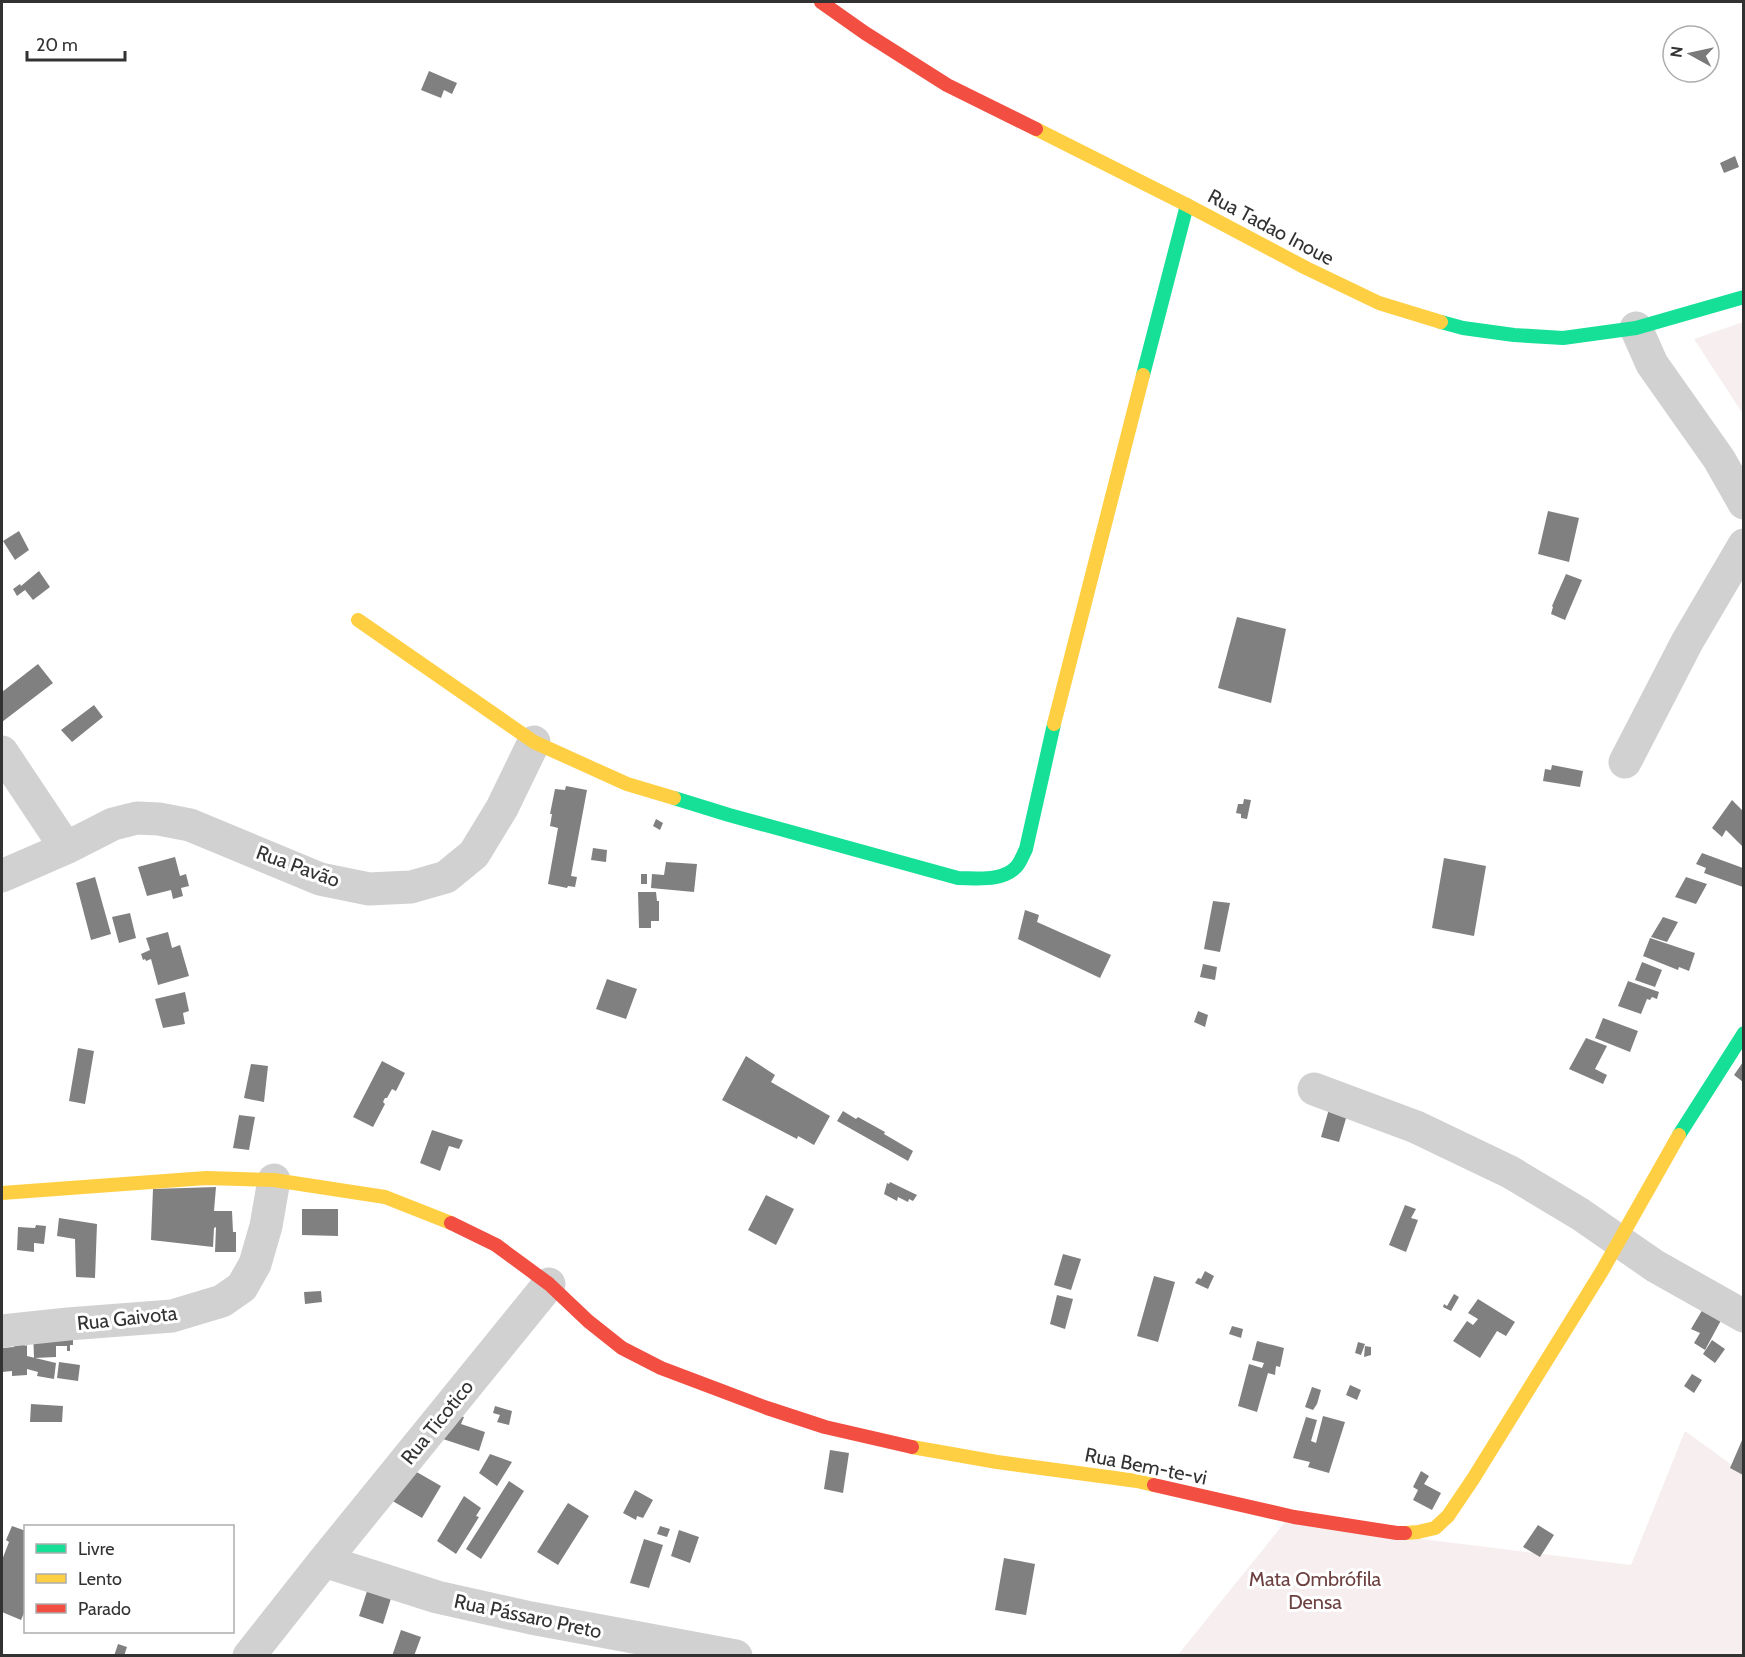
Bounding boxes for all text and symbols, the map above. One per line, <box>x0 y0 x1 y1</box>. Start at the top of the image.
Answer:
scale bar <box>27 24 124 62</box>
north arrow <box>1661 24 1721 84</box>
text: 20 m <box>36 34 78 56</box>
text: N <box>1666 45 1687 59</box>
street label: Rua Tadao Inoue <box>1204 184 1338 270</box>
street label: Rua Pavão <box>253 840 343 892</box>
street label: Rua Gaivota <box>76 1301 179 1335</box>
street label: Rua Ticotico <box>396 1375 478 1469</box>
street label: Rua Bem-te-vi <box>1083 1442 1209 1490</box>
legend <box>24 1525 234 1633</box>
text: Livre <box>78 1538 114 1560</box>
park label: Mata Ombrófila Densa <box>1249 1567 1382 1614</box>
text: Lento <box>78 1568 122 1590</box>
street label: Rua Pássaro Preto <box>452 1589 604 1643</box>
text: Parado <box>78 1598 131 1620</box>

